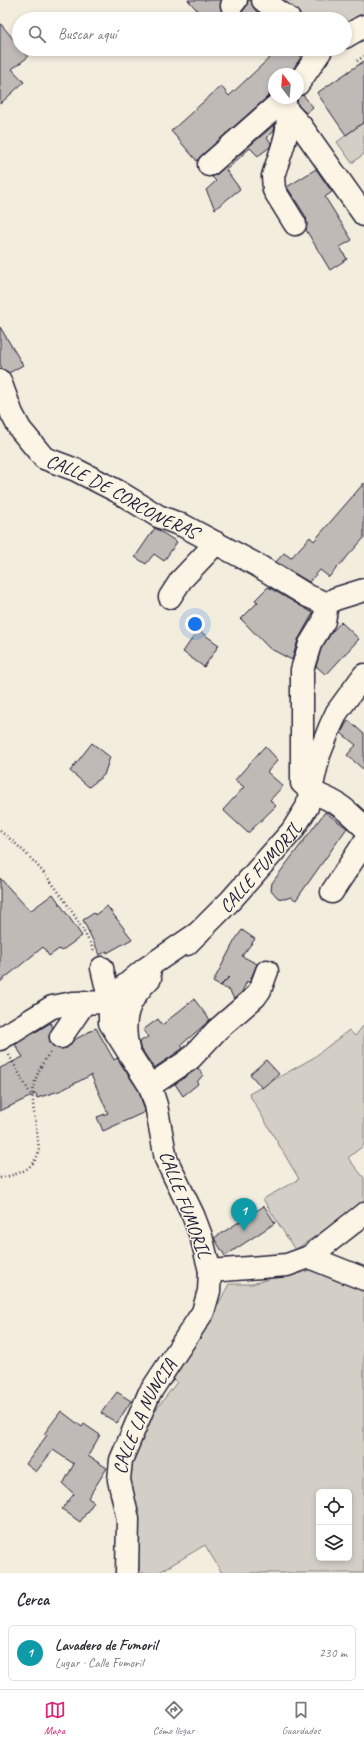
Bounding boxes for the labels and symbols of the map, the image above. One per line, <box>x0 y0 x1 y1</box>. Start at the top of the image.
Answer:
north arrow <box>268 68 304 104</box>
street label: CALLE DE CORCONERAS <box>43 449 205 546</box>
your location <box>185 614 205 634</box>
street label: CALLE FUMORIL <box>214 817 308 918</box>
street label: CALLE FUMORIL <box>154 1147 217 1262</box>
pin: 1 <box>231 1198 257 1231</box>
street label: CALLE LA NUNCIA <box>109 1354 182 1475</box>

